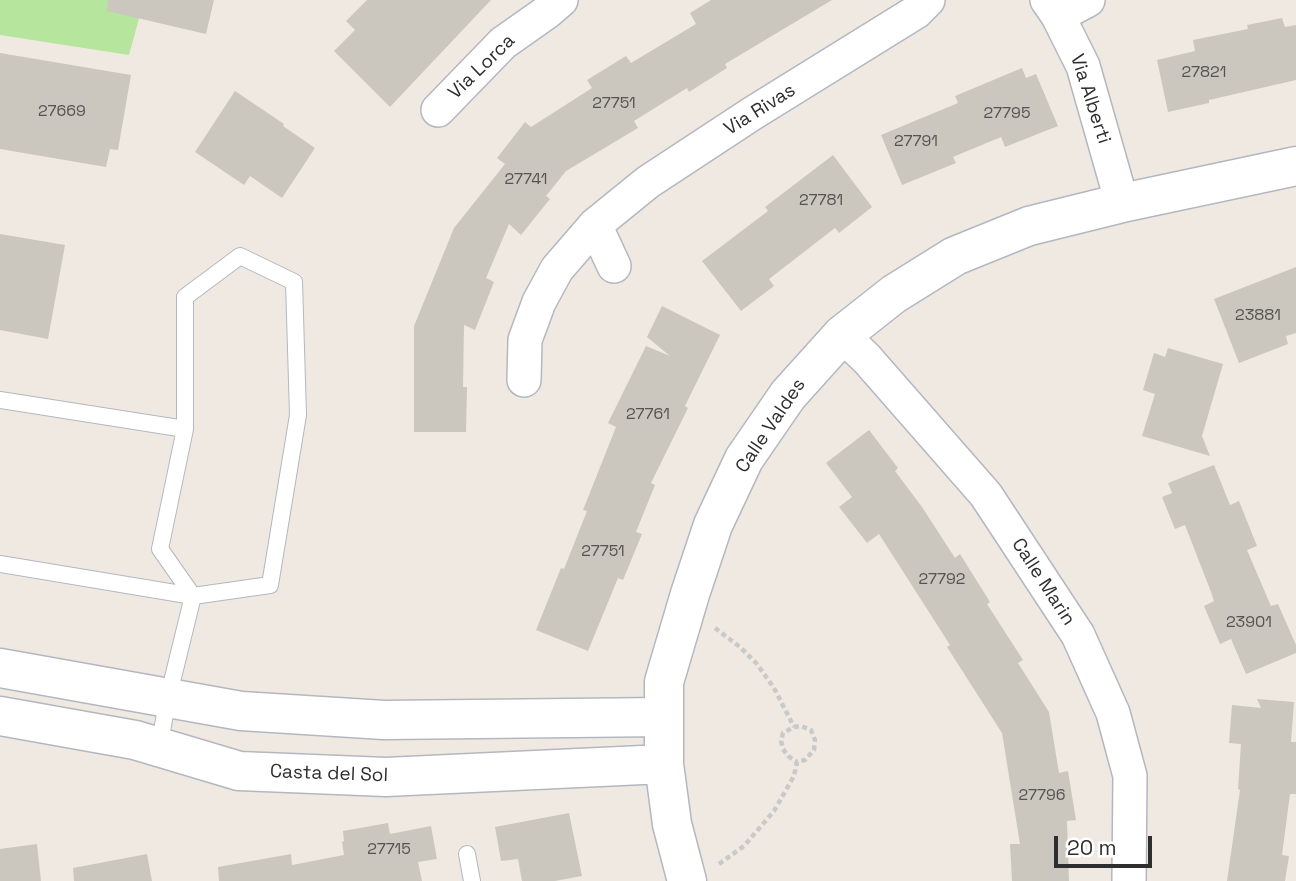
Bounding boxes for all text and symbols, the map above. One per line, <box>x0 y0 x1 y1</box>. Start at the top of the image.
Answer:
street label: Via Lorca <box>444 30 520 104</box>
street label: Via Alberti <box>1065 51 1115 147</box>
house number: 27821 <box>1182 63 1226 83</box>
street label: Via Rivas <box>720 79 800 141</box>
house number: 27751 <box>592 94 636 114</box>
house number: 27669 <box>38 102 86 122</box>
house number: 27795 <box>984 104 1030 124</box>
house number: 27791 <box>894 132 938 152</box>
house number: 27741 <box>505 170 547 190</box>
house number: 27781 <box>799 191 843 211</box>
house number: 23881 <box>1235 306 1281 326</box>
street label: Calle Valdes <box>731 375 811 477</box>
house number: 27761 <box>626 405 670 425</box>
street label: Calle Marin <box>1006 534 1080 630</box>
house number: 27751 <box>581 542 625 562</box>
house number: 27792 <box>919 570 965 590</box>
house number: 23901 <box>1226 613 1272 633</box>
street label: Casta del Sol <box>269 761 389 787</box>
house number: 27796 <box>1018 786 1066 806</box>
scale bar <box>1058 822 1156 866</box>
text: 20 m <box>1067 834 1117 861</box>
house number: 27715 <box>367 840 411 860</box>

